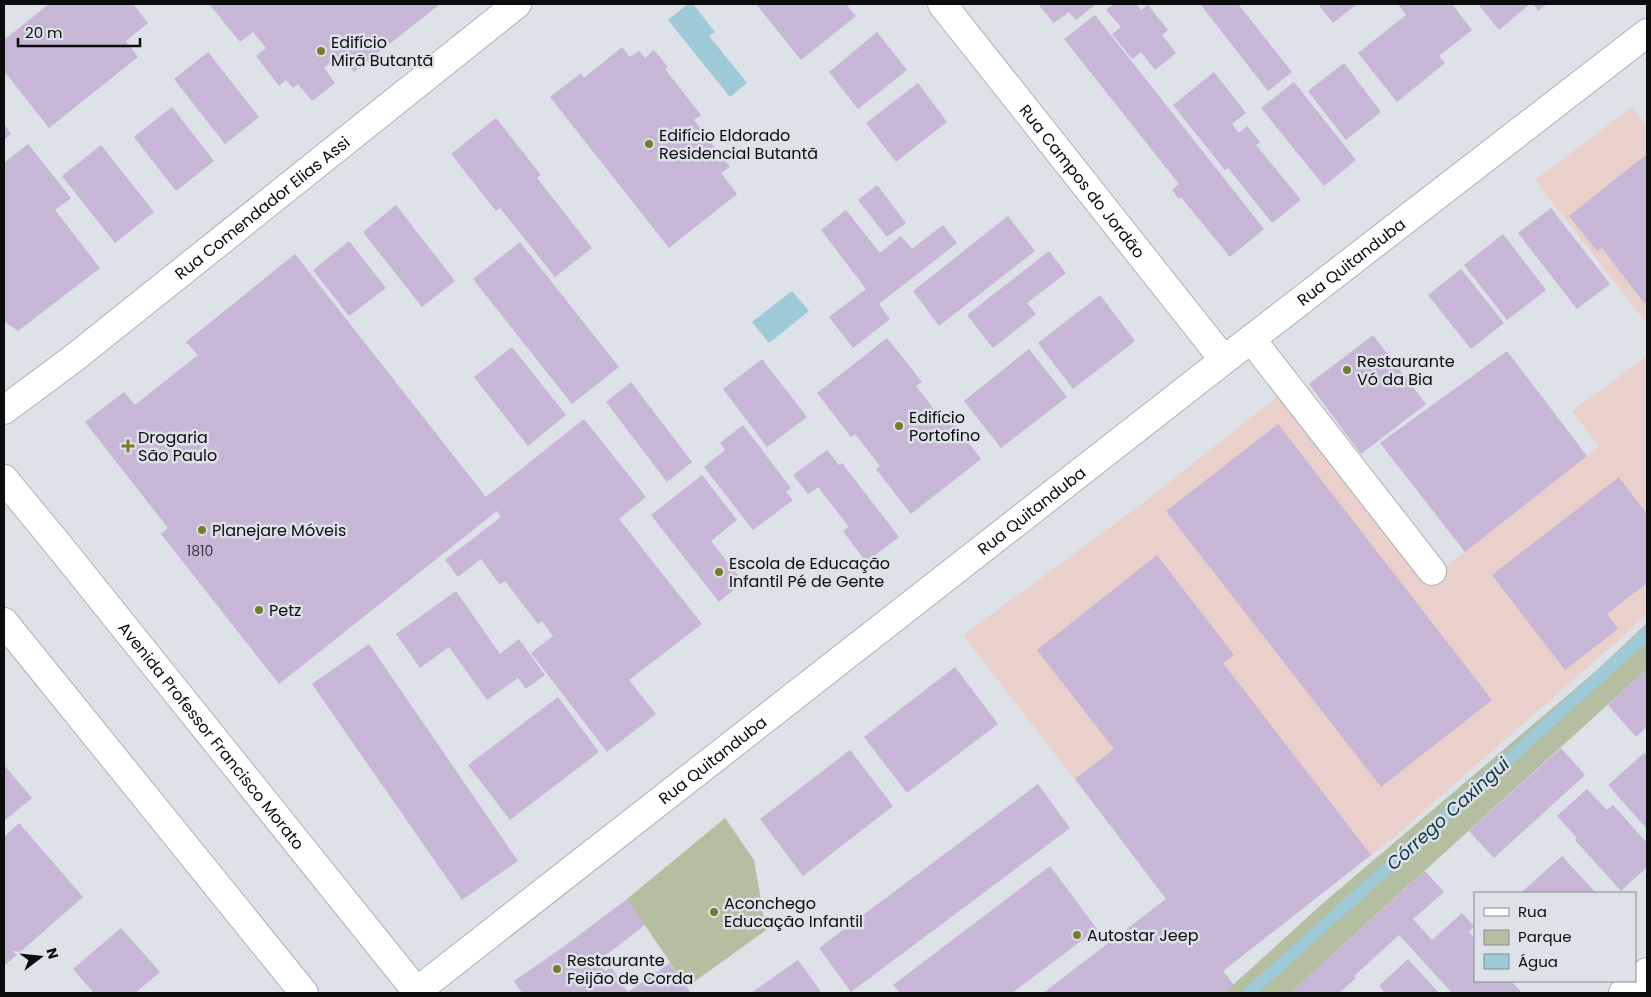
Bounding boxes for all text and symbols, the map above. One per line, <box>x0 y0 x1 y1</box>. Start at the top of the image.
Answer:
scale bar <box>18 15 140 47</box>
text: 20 m <box>25 22 63 43</box>
place label: Edifício Mirã Butantã <box>331 31 433 72</box>
marker: Edifício Mirã Butantã <box>315 45 327 57</box>
street label: Rua Campos do Jordão <box>1014 100 1150 263</box>
place label: Edifício Eldorado Residencial Butantã <box>659 124 818 165</box>
street label: Rua Comendador Elias Assi <box>170 131 355 285</box>
marker: Edifício Eldorado Residencial Butantã <box>643 138 655 150</box>
street label: Rua Quitanduba <box>1292 213 1410 311</box>
place label: Restaurante Vó da Bia <box>1357 350 1455 391</box>
marker: Restaurante Vó da Bia <box>1341 364 1353 376</box>
place label: Edifício Portofino <box>909 406 980 447</box>
marker: Edifício Portofino <box>893 420 905 432</box>
place label: Drogaria São Paulo <box>138 426 217 467</box>
marker: Drogaria São Paulo <box>122 440 134 452</box>
street label: Rua Quitanduba <box>973 461 1091 561</box>
place label: Planejare Móveis <box>212 519 346 542</box>
marker: Planejare Móveis <box>196 524 208 536</box>
house number: 1810 <box>187 541 213 561</box>
place label: Escola de Educação Infantil Pé de Gente <box>729 552 890 593</box>
marker: Escola de Educação Infantil Pé de Gente <box>713 566 725 578</box>
place label: Petz <box>269 599 301 622</box>
marker: Petz <box>253 604 265 616</box>
street label: Avenida Professor Francisco Morato <box>113 617 310 855</box>
street label: Rua Quitanduba <box>654 711 772 810</box>
water label: Córrego Caxingui <box>1381 751 1515 876</box>
place label: Aconchego Educação Infantil <box>724 892 863 933</box>
legend <box>1474 892 1636 982</box>
text: Rua <box>1518 901 1547 922</box>
marker: Aconchego Educação Infantil <box>708 906 720 918</box>
place label: Autostar Jeep <box>1087 924 1199 947</box>
text: Parque <box>1518 926 1571 947</box>
marker: Autostar Jeep <box>1071 929 1083 941</box>
north arrow <box>15 932 65 982</box>
text: N <box>41 946 64 961</box>
place label: Restaurante Feijão de Corda <box>567 949 693 990</box>
text: Água <box>1518 951 1558 972</box>
marker: Restaurante Feijão de Corda <box>551 963 563 975</box>

